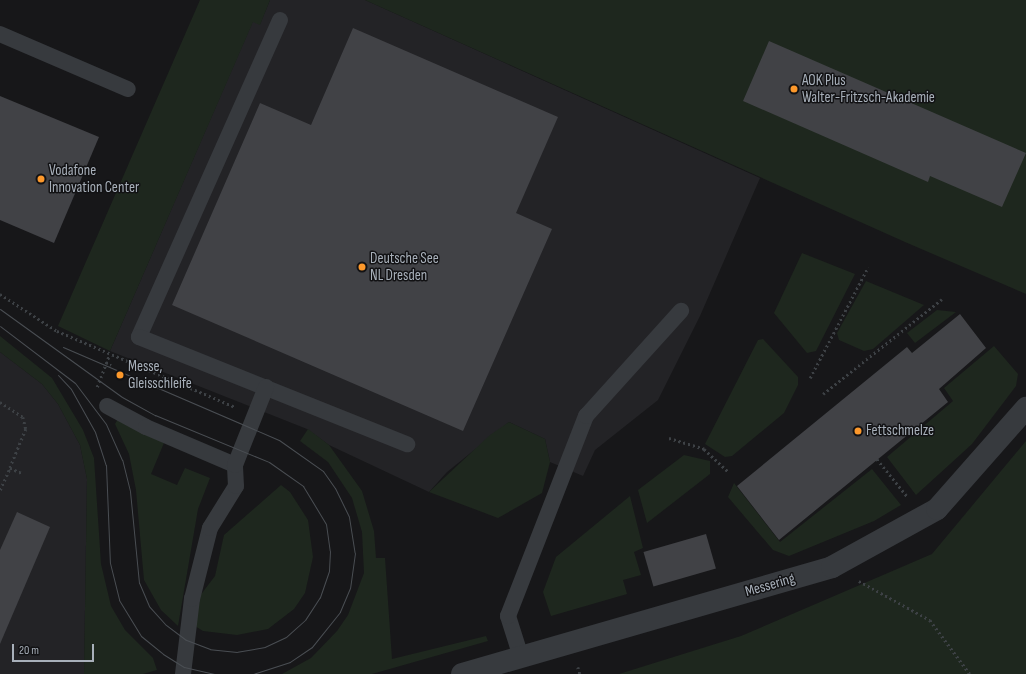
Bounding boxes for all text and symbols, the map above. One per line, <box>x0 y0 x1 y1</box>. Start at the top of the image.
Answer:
place label: AOK Plus Walter-Fritzsch-Akademie <box>802 71 935 106</box>
marker: AOK Plus Walter-Fritzsch-Akademie <box>789 84 799 94</box>
place label: Vodafone Innovation Center <box>49 161 139 196</box>
marker: Vodafone Innovation Center <box>36 174 46 184</box>
place label: Deutsche See NL Dresden <box>370 249 439 284</box>
marker: Deutsche See NL Dresden <box>357 262 367 272</box>
place label: Messe, Gleisschleife <box>128 357 192 392</box>
marker: Messe, Gleisschleife <box>115 370 125 380</box>
place label: Fettschmelze <box>866 422 934 440</box>
marker: Fettschmelze <box>853 426 863 436</box>
street label: Messering <box>743 569 797 601</box>
scale bar <box>14 636 96 662</box>
text: 20 m <box>19 643 39 658</box>

